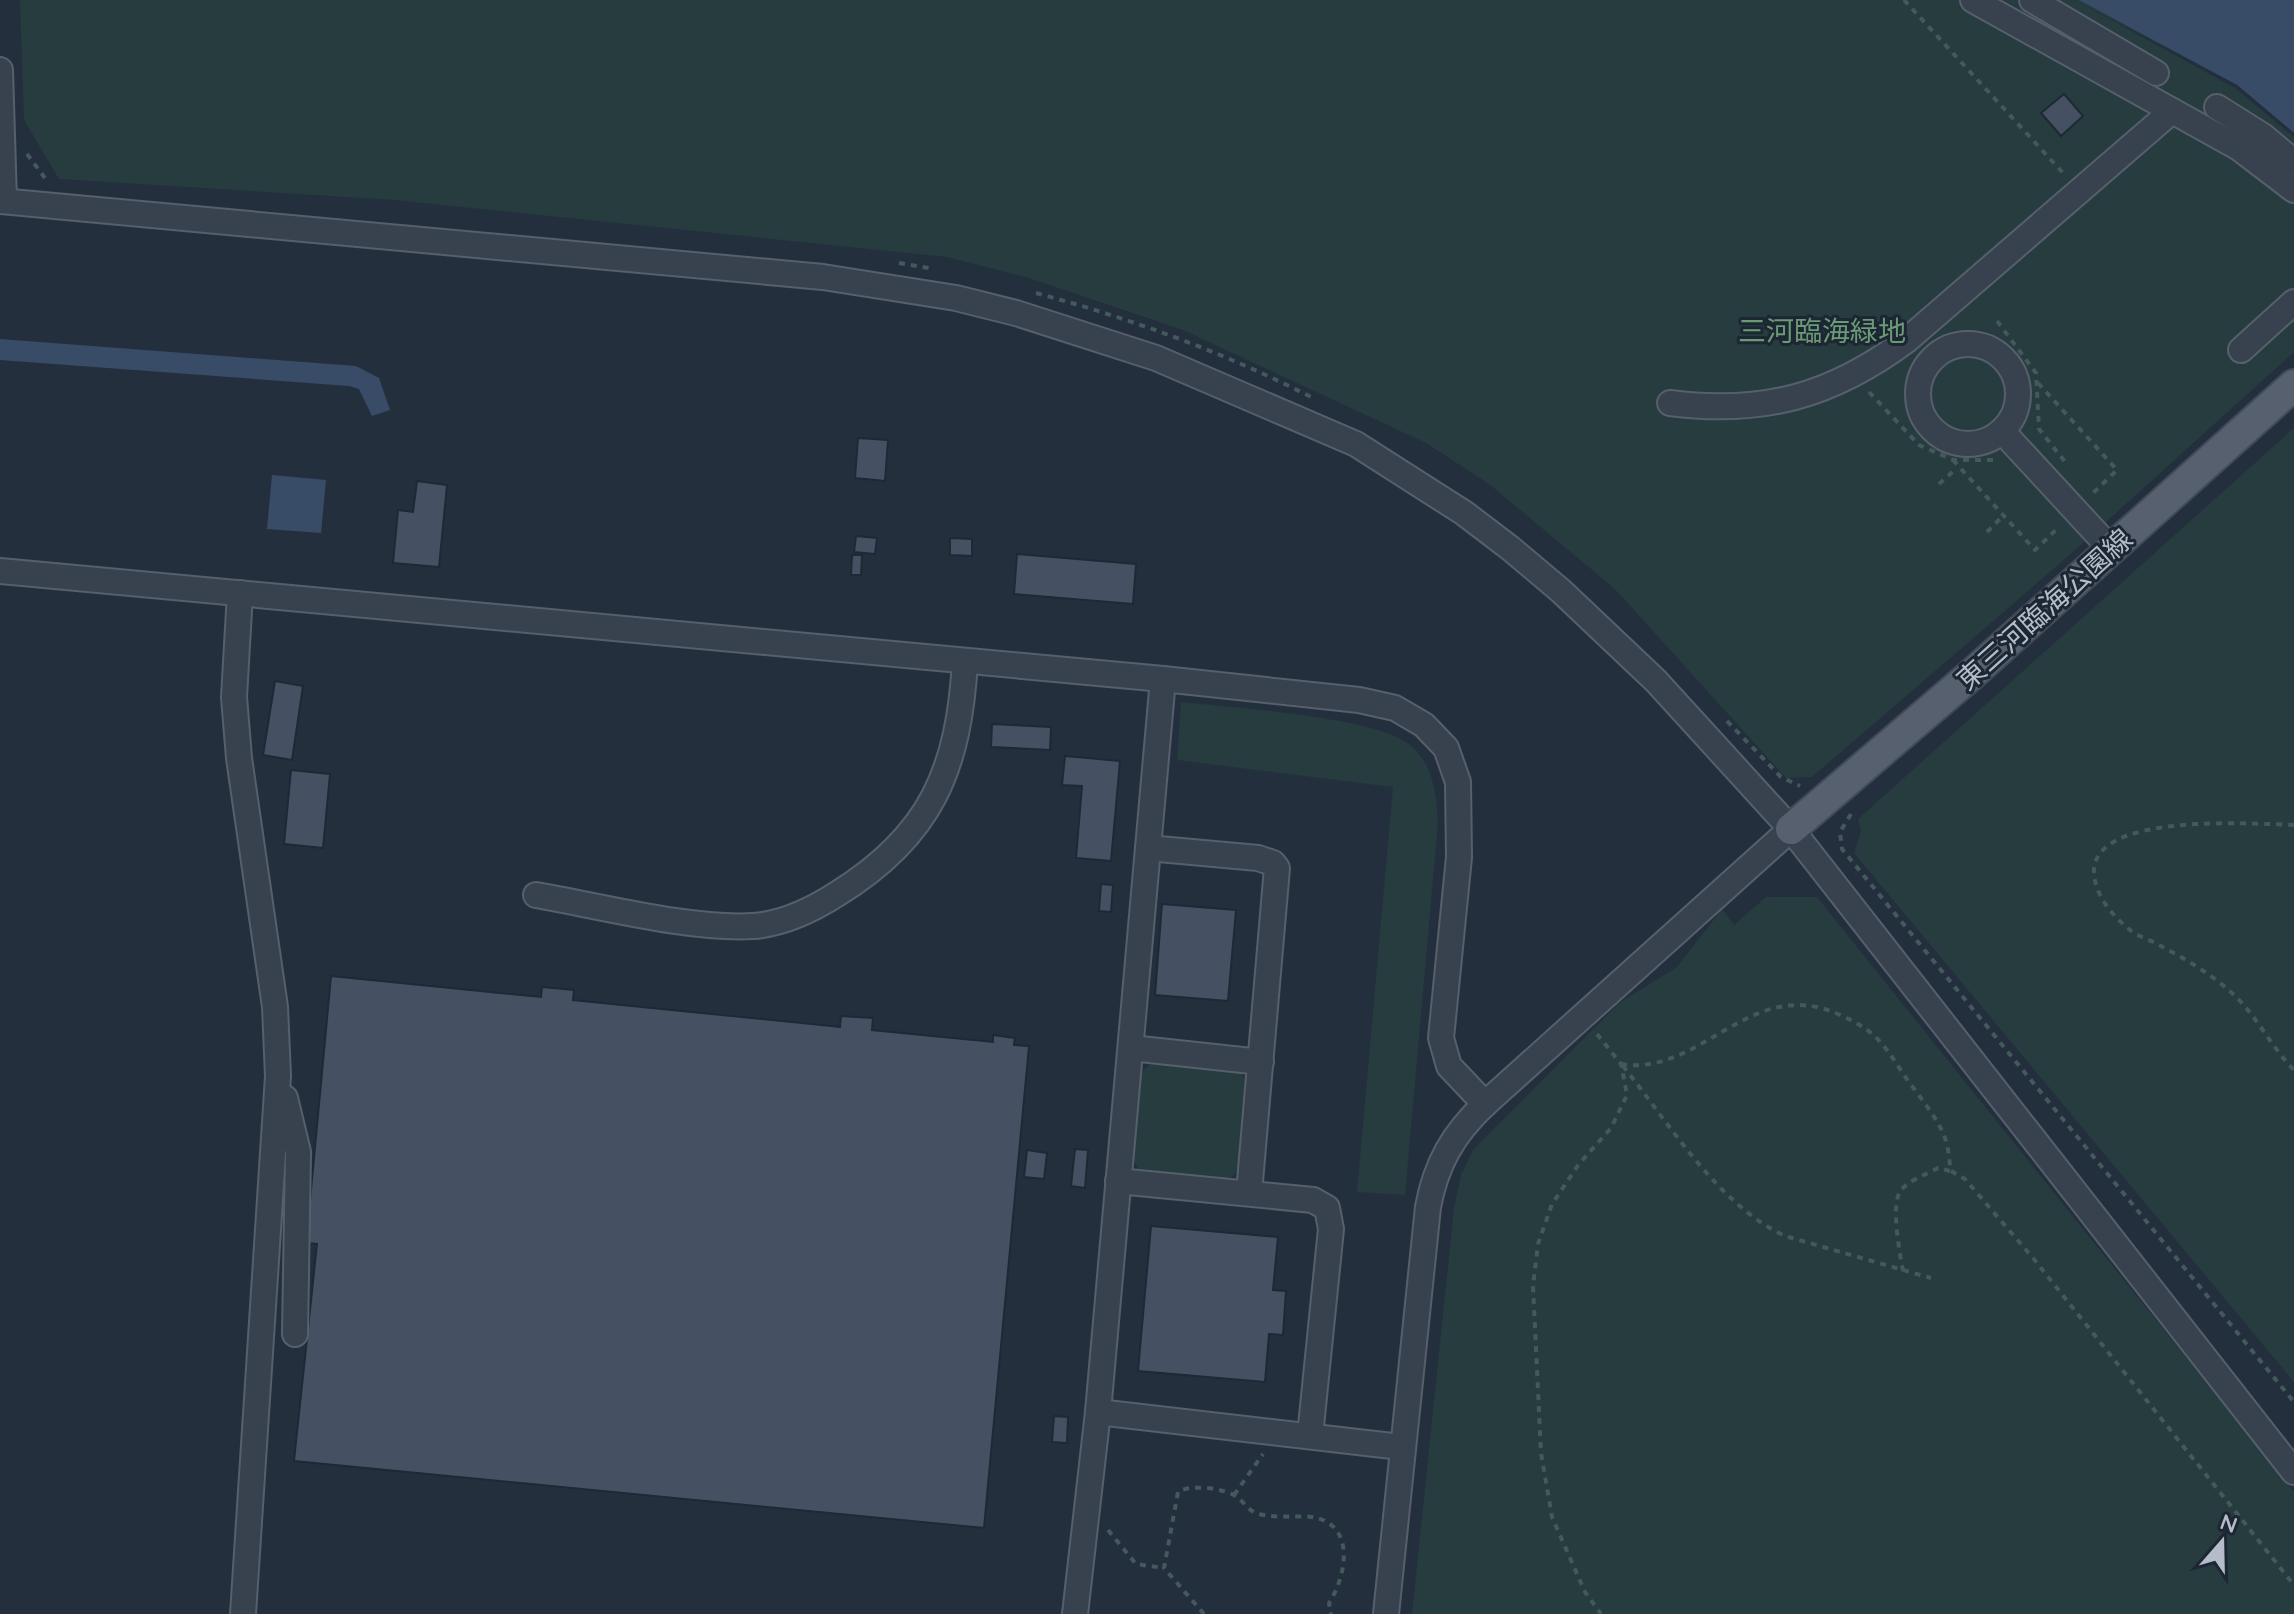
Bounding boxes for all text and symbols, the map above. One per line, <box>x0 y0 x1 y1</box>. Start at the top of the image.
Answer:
park label: 三河臨海緑地 <box>1738 313 1906 348</box>
street label: 東三河臨海公園線 <box>1949 521 2139 697</box>
north arrow <box>2182 1502 2262 1582</box>
text: N <box>2216 1507 2241 1539</box>

